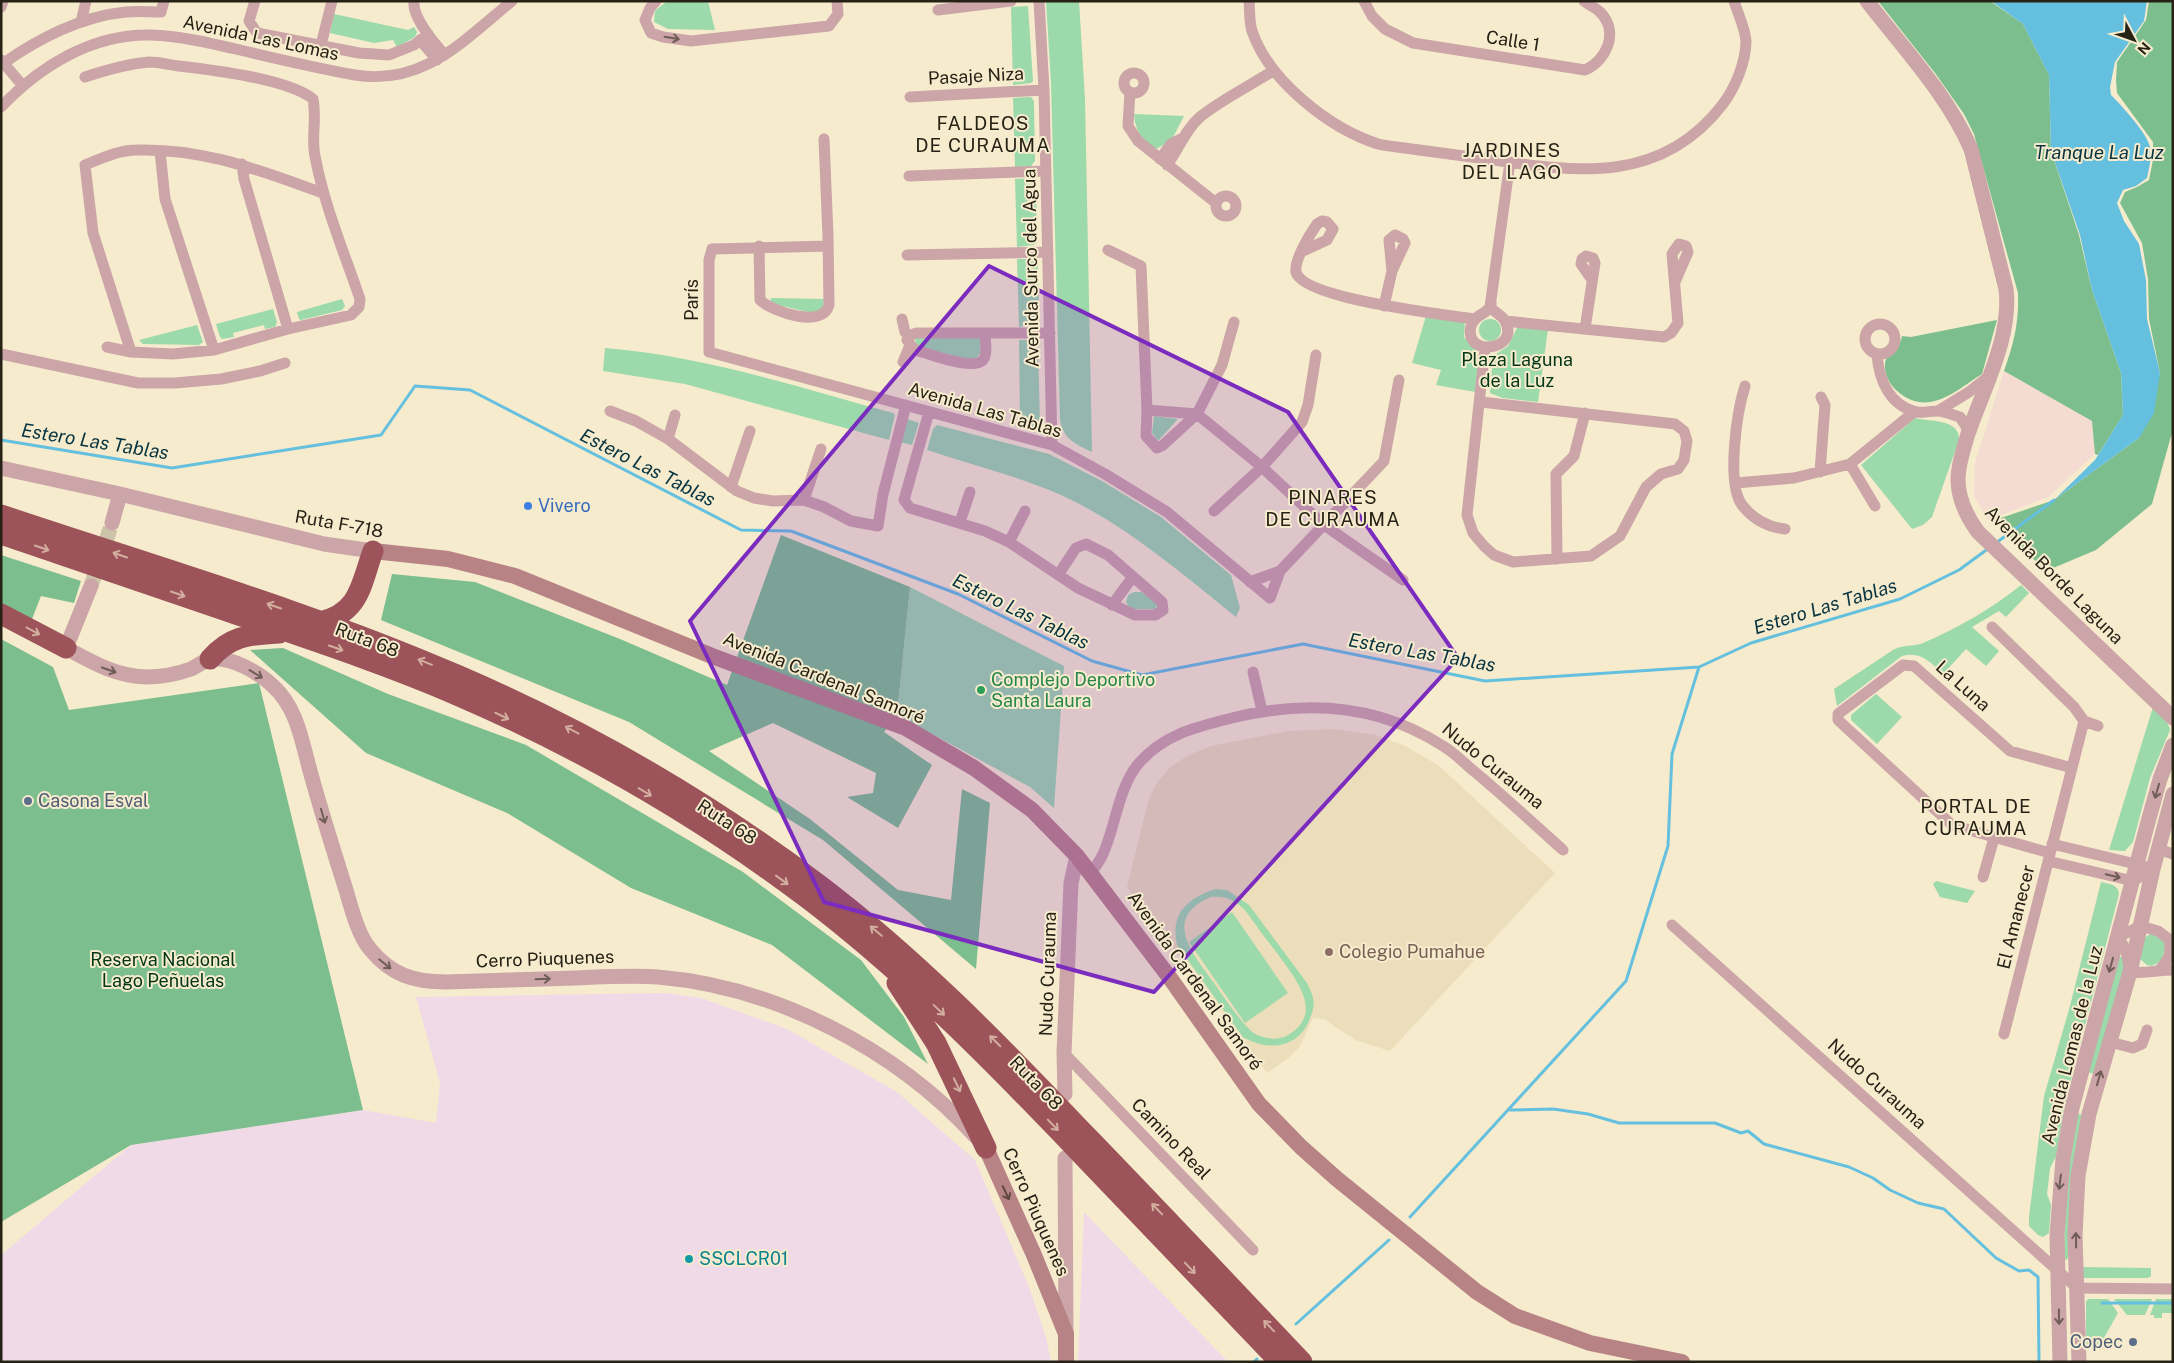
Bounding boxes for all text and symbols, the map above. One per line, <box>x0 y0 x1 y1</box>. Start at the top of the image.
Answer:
street label: Avenida Las Lomas <box>181 11 341 64</box>
north arrow <box>2109 15 2159 65</box>
street label: Calle 1 <box>1485 26 1541 55</box>
one-way arrow <box>663 33 679 43</box>
text: N <box>2134 39 2153 58</box>
street label: Pasaje Niza <box>927 62 1025 89</box>
district label: FALDEOS DE CURAUMA <box>915 112 1051 156</box>
district label: JARDINES DEL LAGO <box>1462 139 1562 183</box>
water label: Tranque La Luz <box>2034 141 2164 163</box>
street label: Avenida Surco del Agua <box>1018 168 1043 368</box>
street label: París <box>681 279 702 321</box>
park label: Plaza Laguna de la Luz <box>1461 349 1573 391</box>
street label: Avenida Las Tablas <box>906 378 1064 441</box>
water label: Estero Las Tablas <box>20 418 170 464</box>
water label: Estero Las Tablas <box>577 423 719 511</box>
district label: PINARES DE CURAUMA <box>1265 486 1401 530</box>
place label: Vivero <box>538 495 591 516</box>
marker: Vivero <box>522 500 534 512</box>
street label: Avenida Borde Laguna <box>1981 501 2128 648</box>
street label: Ruta F-718 <box>293 505 385 542</box>
one-way arrow <box>34 544 49 553</box>
one-way arrow <box>112 550 128 559</box>
water label: Estero Las Tablas <box>949 568 1093 654</box>
water label: Estero Las Tablas <box>1751 574 1899 638</box>
one-way arrow <box>170 590 186 599</box>
one-way arrow <box>266 601 282 611</box>
street label: Ruta 68 <box>332 618 402 661</box>
one-way arrow <box>26 626 41 636</box>
street label: Avenida Cardenal Samoré <box>720 627 928 728</box>
water label: Estero Las Tablas <box>1347 628 1497 676</box>
one-way arrow <box>328 644 343 653</box>
one-way arrow <box>418 656 433 666</box>
street label: La Luna <box>1932 656 1995 715</box>
one-way arrow <box>101 666 116 675</box>
one-way arrow <box>249 669 263 679</box>
place label: Complejo Deportivo Santa Laura <box>991 669 1155 711</box>
marker: Complejo Deportivo Santa Laura <box>975 684 987 696</box>
one-way arrow <box>494 711 509 721</box>
street label: Nudo Curauma <box>1438 718 1548 813</box>
one-way arrow <box>565 725 580 735</box>
one-way arrow <box>2151 782 2161 798</box>
one-way arrow <box>638 787 652 797</box>
place label: Casona Esval <box>38 790 148 811</box>
marker: Casona Esval <box>22 795 34 807</box>
street label: Ruta 68 <box>694 795 761 848</box>
district label: PORTAL DE CURAUMA <box>1920 795 2032 839</box>
one-way arrow <box>318 808 328 824</box>
street label: El Amanecer <box>1992 863 2039 971</box>
one-way arrow <box>2104 872 2120 881</box>
one-way arrow <box>775 875 789 885</box>
street label: Avenida Cardenal Samoré <box>1124 887 1267 1074</box>
street label: Nudo Curauma <box>1035 911 1060 1037</box>
one-way arrow <box>870 925 883 937</box>
place label: Colegio Pumahue <box>1339 941 1485 962</box>
street label: Avenida Lomas de la Luz <box>2037 943 2106 1146</box>
street label: Cerro Piuquenes <box>476 946 614 971</box>
marker: Colegio Pumahue <box>1323 946 1335 958</box>
park label: Reserva Nacional Lago Peñuelas <box>90 949 236 991</box>
one-way arrow <box>2105 956 2115 972</box>
one-way arrow <box>378 958 391 969</box>
one-way arrow <box>534 974 550 984</box>
one-way arrow <box>932 1004 945 1016</box>
street label: Nudo Curauma <box>1824 1034 1931 1133</box>
one-way arrow <box>990 1036 1002 1048</box>
street label: Ruta 68 <box>1006 1051 1067 1114</box>
one-way arrow <box>2095 1070 2104 1086</box>
one-way arrow <box>952 1077 962 1092</box>
street label: Camino Real <box>1127 1094 1215 1184</box>
one-way arrow <box>1047 1119 1060 1131</box>
street label: Cerro Piuquenes <box>999 1144 1074 1279</box>
one-way arrow <box>2055 1174 2065 1190</box>
one-way arrow <box>1002 1185 1012 1200</box>
one-way arrow <box>1151 1202 1163 1215</box>
one-way arrow <box>2071 1232 2081 1248</box>
place label: SSCLCR01 <box>699 1248 788 1269</box>
marker: SSCLCR01 <box>683 1253 695 1265</box>
one-way arrow <box>1184 1261 1196 1274</box>
one-way arrow <box>2054 1308 2064 1324</box>
one-way arrow <box>1263 1320 1275 1333</box>
place label: Copec <box>2070 1331 2123 1352</box>
marker: Copec <box>2127 1336 2139 1348</box>

